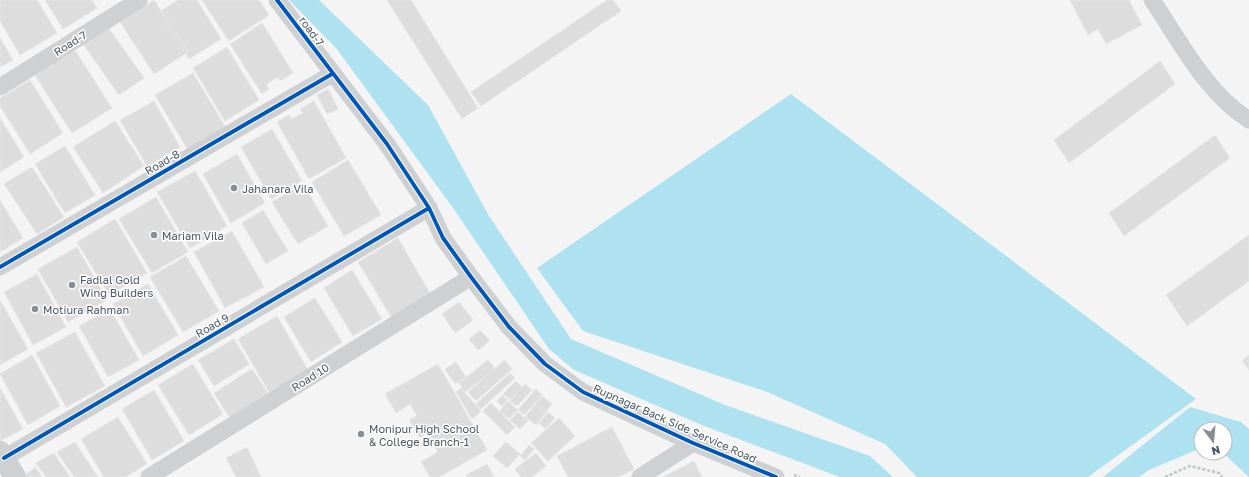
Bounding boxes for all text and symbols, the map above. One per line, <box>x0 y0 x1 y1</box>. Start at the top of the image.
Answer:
street label: road-7 <box>297 14 327 48</box>
street label: Road-7 <box>51 28 89 58</box>
street label: Road-8 <box>142 147 182 177</box>
place label: Jahanara Vila <box>242 182 313 195</box>
marker: Jahanara Vila <box>229 183 239 193</box>
place label: Mariam Vila <box>162 229 224 242</box>
marker: Mariam Vila <box>149 230 159 240</box>
place label: Fadlal Gold Wing Builders <box>80 273 154 299</box>
marker: Fadlal Gold Wing Builders <box>67 280 77 290</box>
place label: Motiura Rahman <box>43 303 129 316</box>
marker: Motiura Rahman <box>30 304 40 314</box>
street label: Road 9 <box>193 310 231 340</box>
street label: Road 10 <box>289 360 331 394</box>
street label: Rupnagar Back Side Service Road <box>591 381 759 465</box>
north arrow <box>1193 421 1233 461</box>
place label: Monipur High School & College Branch-1 <box>369 422 480 448</box>
marker: Monipur High School & College Branch-1 <box>356 429 366 439</box>
text: N <box>1210 444 1222 458</box>

